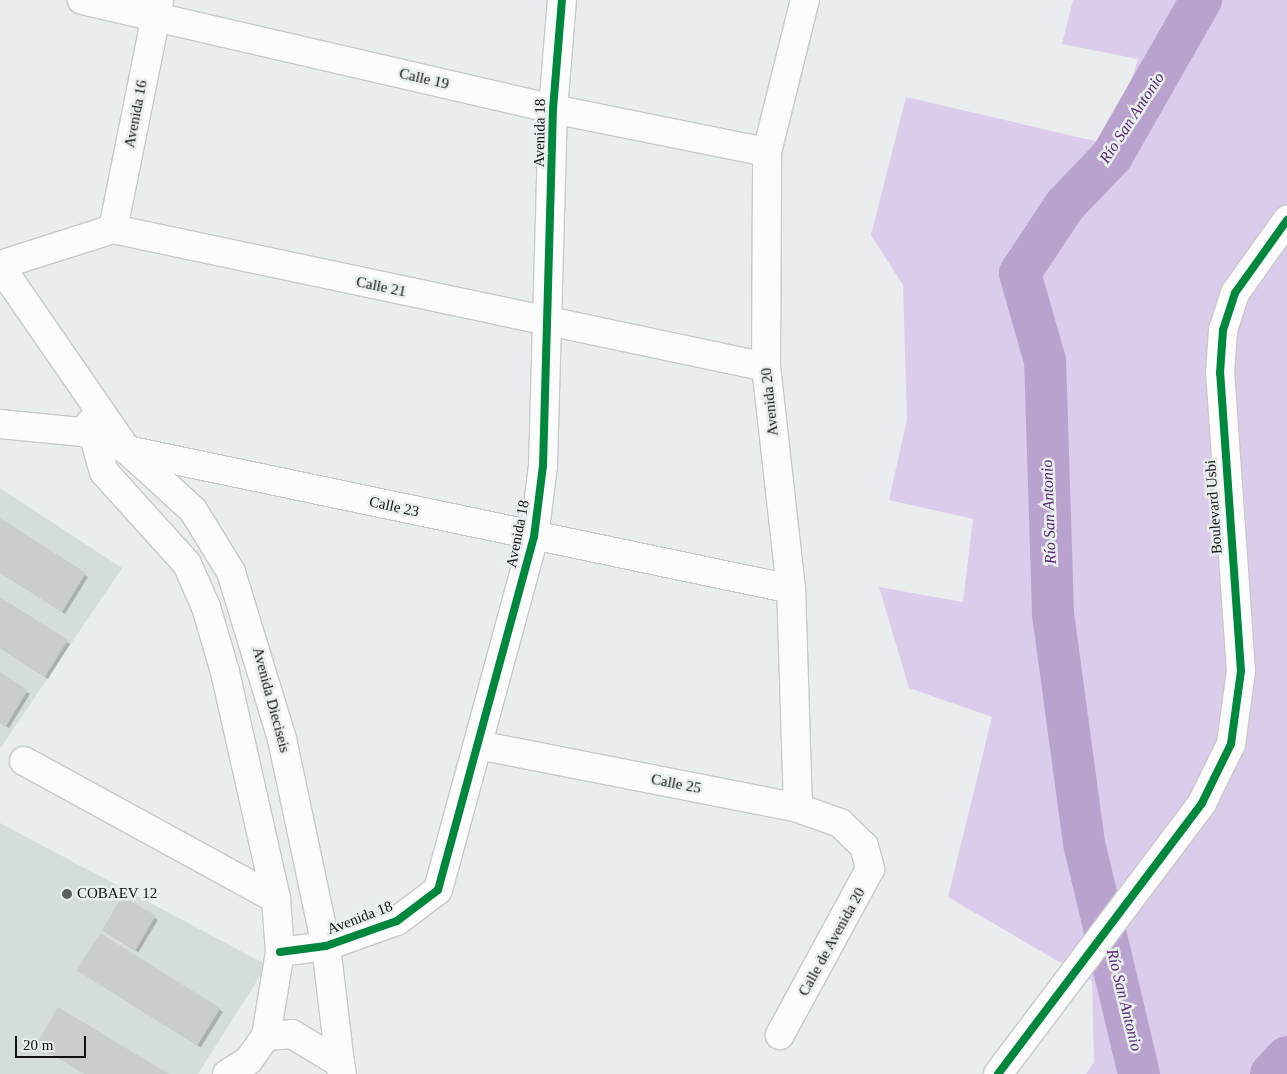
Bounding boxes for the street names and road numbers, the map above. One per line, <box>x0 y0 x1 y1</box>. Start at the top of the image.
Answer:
street label: Calle 19 <box>397 65 451 93</box>
street label: Avenida 16 <box>121 79 151 149</box>
street label: Avenida 18 <box>530 99 550 167</box>
street label: Calle 21 <box>354 273 408 301</box>
street label: Avenida 20 <box>757 367 783 437</box>
street label: Boulevard Usbi <box>1202 459 1226 555</box>
street label: Calle 23 <box>367 493 421 521</box>
street label: Avenida 18 <box>503 499 533 569</box>
street label: Avenida Dieciseis <box>248 645 294 755</box>
street label: Calle 25 <box>650 770 702 798</box>
street label: Calle de Avenida 20 <box>795 884 869 1000</box>
street label: Avenida 18 <box>325 897 395 939</box>

